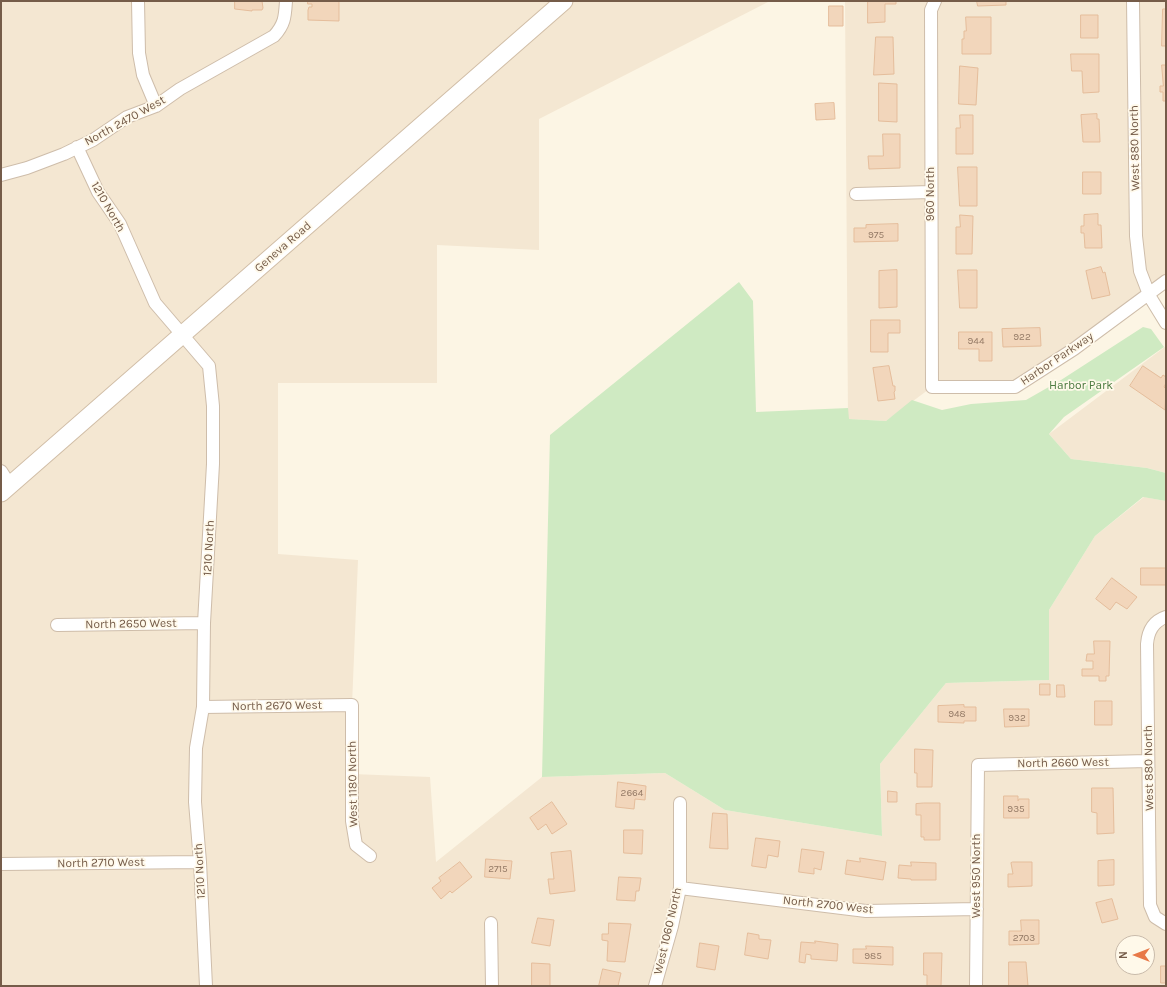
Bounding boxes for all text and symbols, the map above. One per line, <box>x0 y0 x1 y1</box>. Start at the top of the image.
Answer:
street label: North 2470 West <box>82 93 168 149</box>
street label: West 880 North <box>1127 105 1143 191</box>
street label: 960 North <box>924 167 938 221</box>
street label: 1210 North <box>88 179 128 235</box>
street label: Geneva Road <box>252 218 314 276</box>
house number: 975 <box>868 229 884 241</box>
street label: Harbor Parkway <box>1018 329 1096 389</box>
house number: 922 <box>1013 331 1031 343</box>
house number: 944 <box>968 335 984 347</box>
park label: Harbor Park <box>1049 379 1113 393</box>
street label: 1210 North <box>200 520 218 576</box>
street label: North 2650 West <box>85 616 177 632</box>
street label: North 2670 West <box>232 698 322 714</box>
house number: 948 <box>948 708 966 720</box>
house number: 932 <box>1008 712 1026 724</box>
street label: West 880 North <box>1141 725 1157 811</box>
street label: West 1180 North <box>345 741 361 827</box>
street label: North 2660 West <box>1017 755 1109 771</box>
house number: 2664 <box>621 787 643 799</box>
house number: 935 <box>1007 803 1025 815</box>
street label: West 950 North <box>970 834 984 918</box>
street label: 1210 North <box>191 843 209 899</box>
street label: North 2710 West <box>57 855 145 871</box>
house number: 2715 <box>488 863 508 875</box>
street label: West 1060 North <box>651 886 685 976</box>
street label: North 2700 West <box>782 893 874 917</box>
house number: 2703 <box>1013 932 1035 944</box>
north arrow <box>1115 935 1155 975</box>
house number: 985 <box>864 950 882 962</box>
text: N <box>1117 951 1130 959</box>

